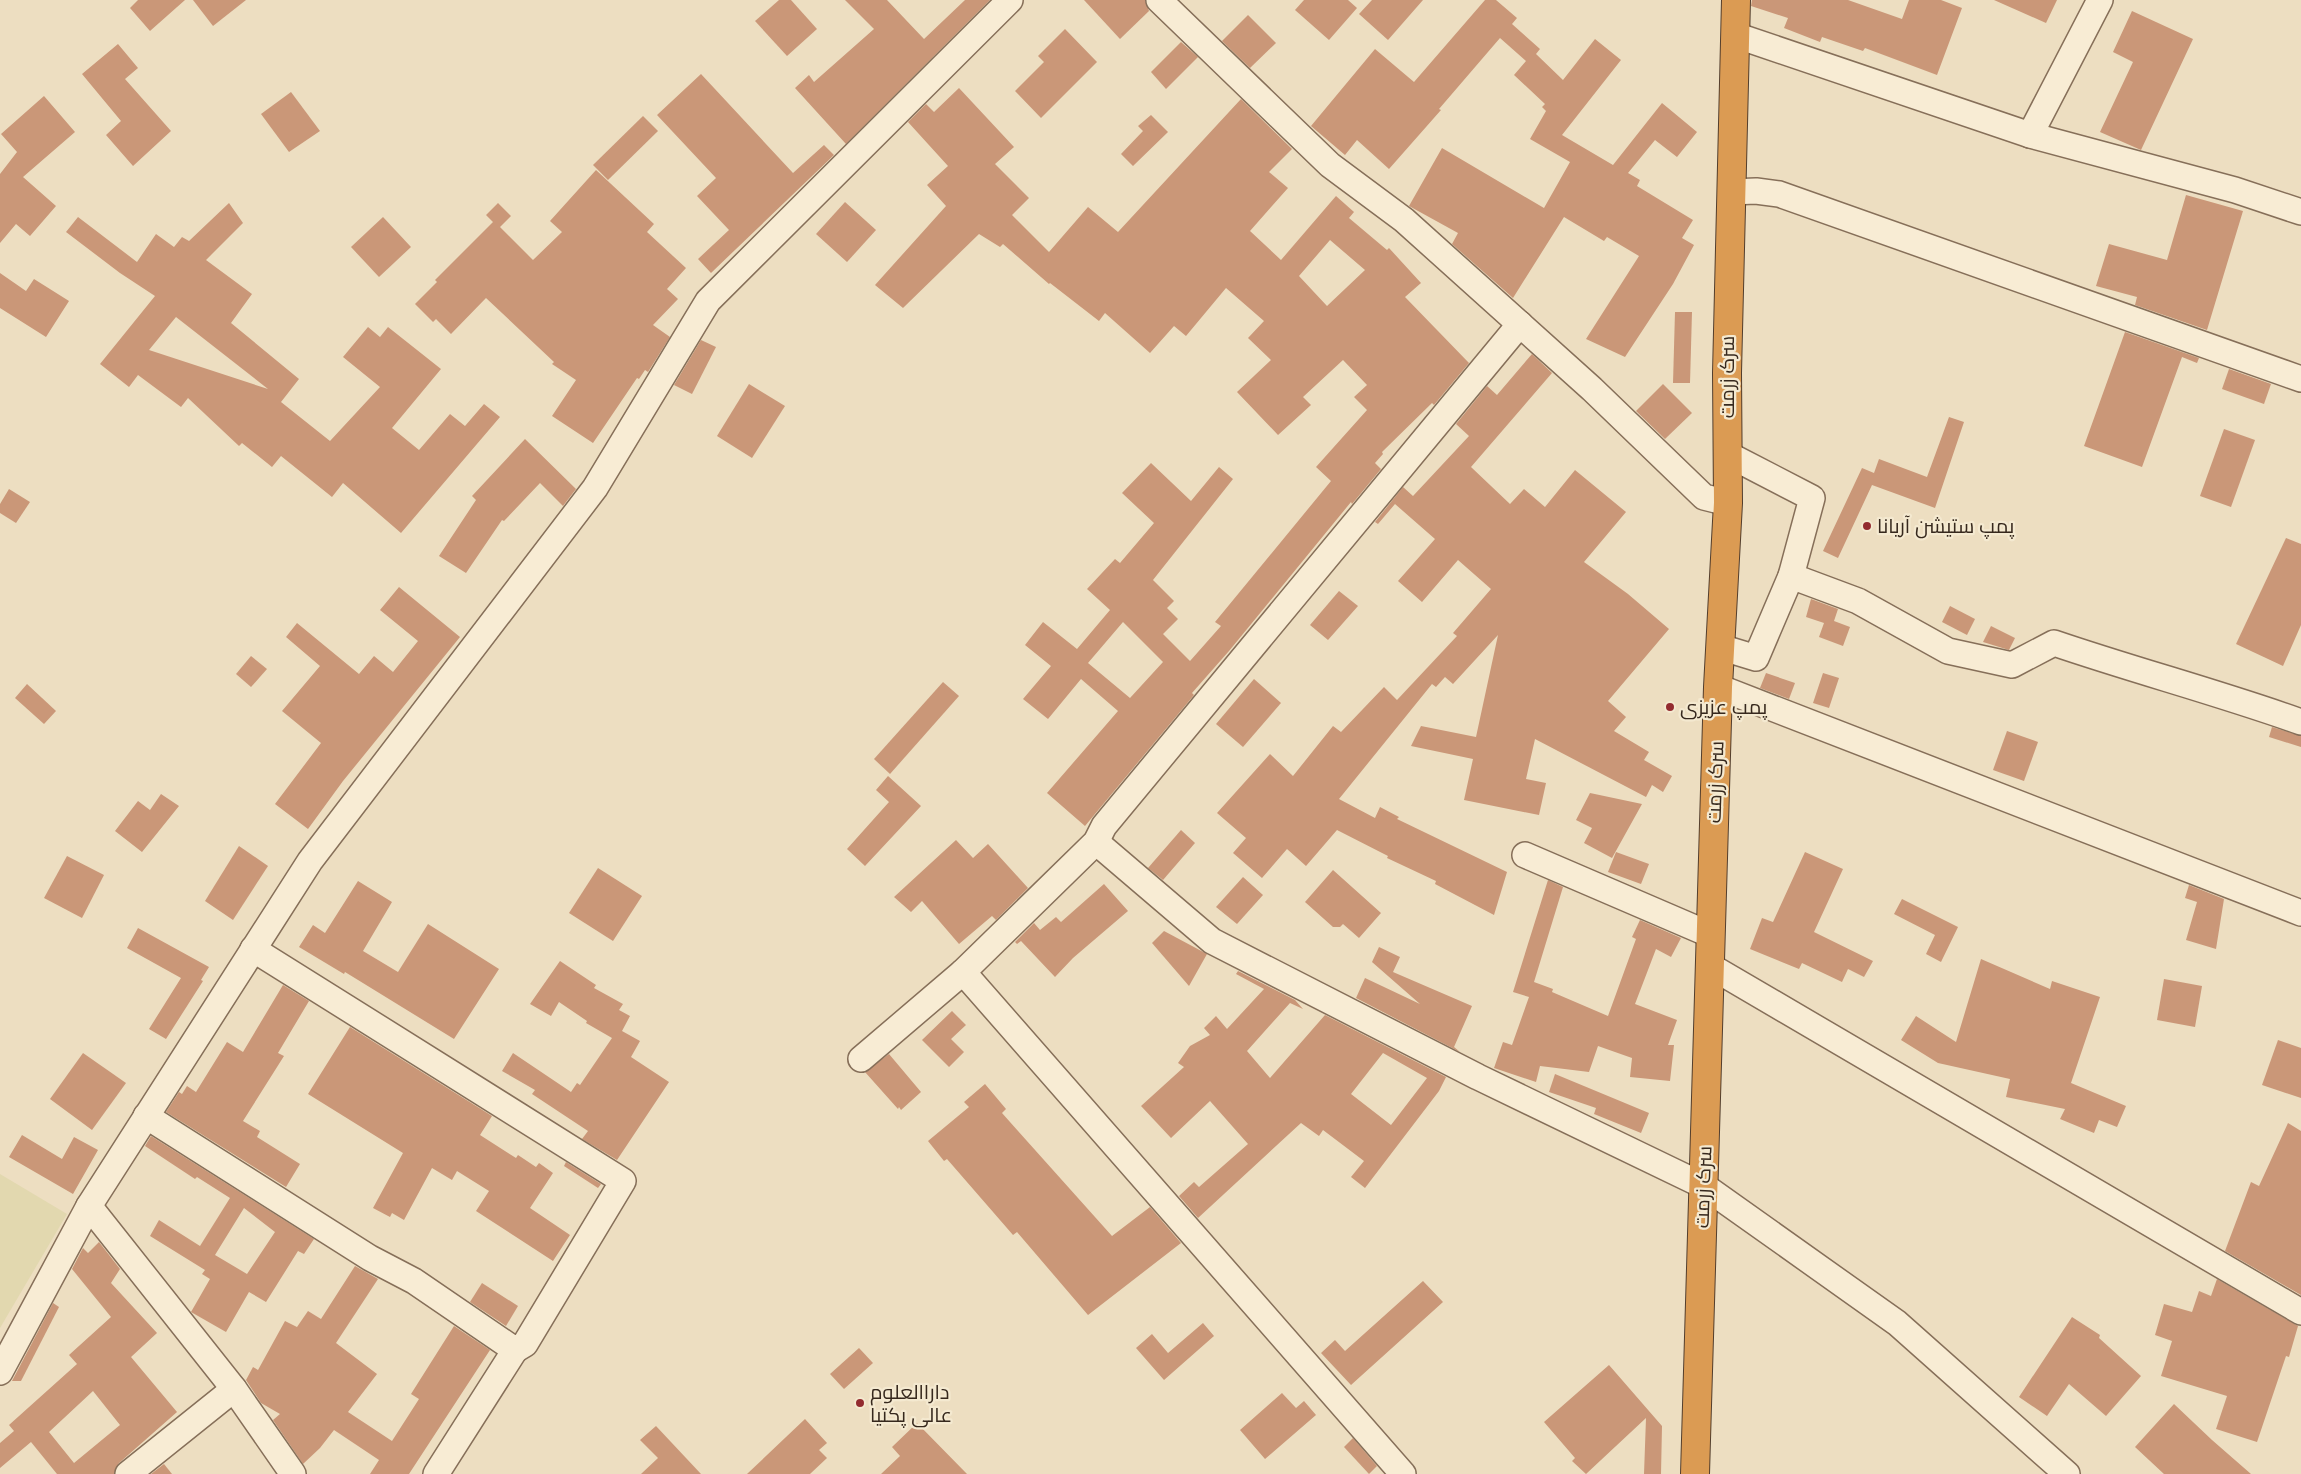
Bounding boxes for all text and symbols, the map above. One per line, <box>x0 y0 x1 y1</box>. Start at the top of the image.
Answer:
street label: سرک زرمت <box>1713 336 1743 418</box>
place label: پمپ ستیشن آریانا <box>1877 512 2015 542</box>
marker: پمپ ستیشن آریانا <box>1861 520 1873 532</box>
place label: پمپ عزیزی <box>1680 693 1768 723</box>
marker: پمپ عزیزی <box>1664 701 1676 713</box>
street label: سرک زرمت <box>1700 740 1732 824</box>
street label: سرک زرمت <box>1688 1145 1720 1229</box>
place label: داراالعلوم عالی پکتیا <box>870 1378 952 1431</box>
marker: داراالعلوم عالی پکتیا <box>854 1397 866 1409</box>

